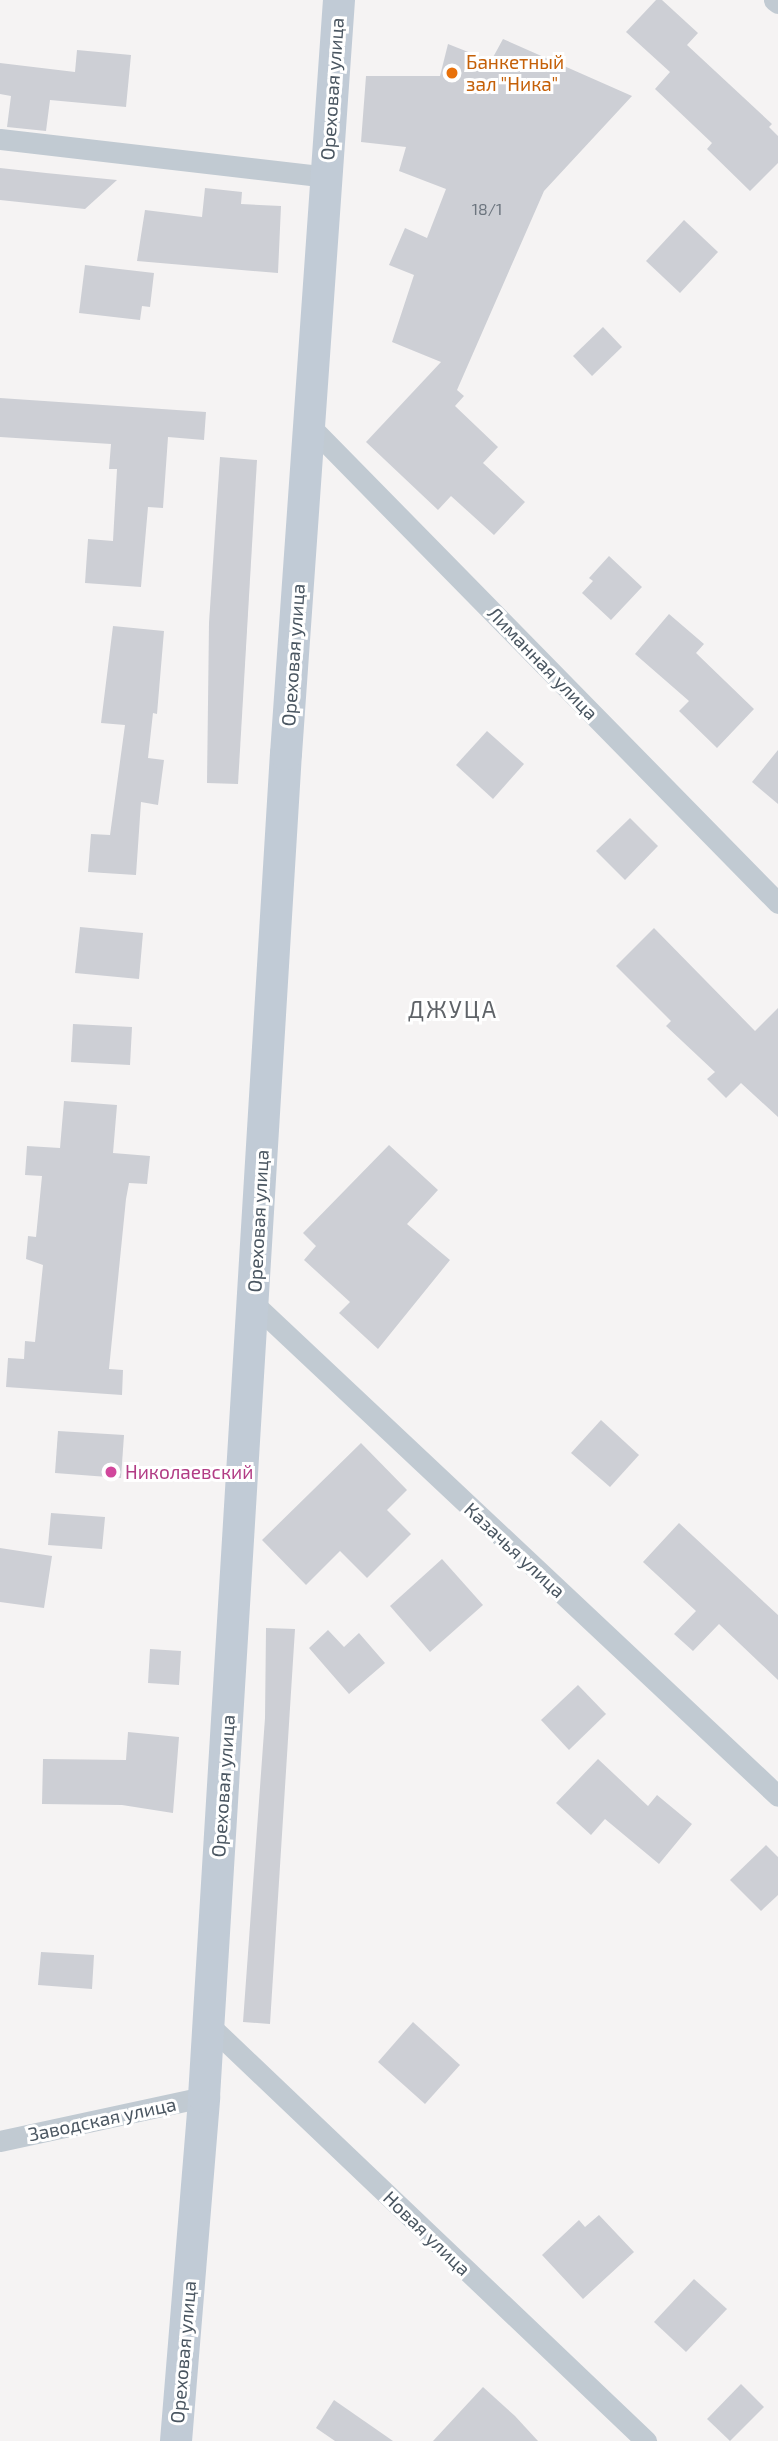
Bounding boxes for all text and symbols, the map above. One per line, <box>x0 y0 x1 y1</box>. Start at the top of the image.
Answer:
street label: Ореховая улица <box>316 17 348 161</box>
place label: Банкетный зал "Ника" <box>466 51 564 95</box>
marker: Банкетный зал "Ника" <box>444 65 460 81</box>
house number: 18/1 <box>472 199 502 219</box>
street label: Ореховая улица <box>277 583 309 727</box>
street label: Лиманная улица <box>483 602 603 724</box>
district label: ДЖУЦА <box>409 995 497 1023</box>
street label: Ореховая улица <box>243 1149 273 1293</box>
place label: Николаевский <box>125 1461 253 1483</box>
marker: Николаевский <box>103 1464 119 1480</box>
street label: Казачья улица <box>460 1498 570 1602</box>
street label: Ореховая улица <box>207 1714 239 1858</box>
street label: Заводская улица <box>26 2092 178 2146</box>
street label: Новая улица <box>379 2186 475 2280</box>
street label: Ореховая улица <box>165 2280 201 2424</box>

